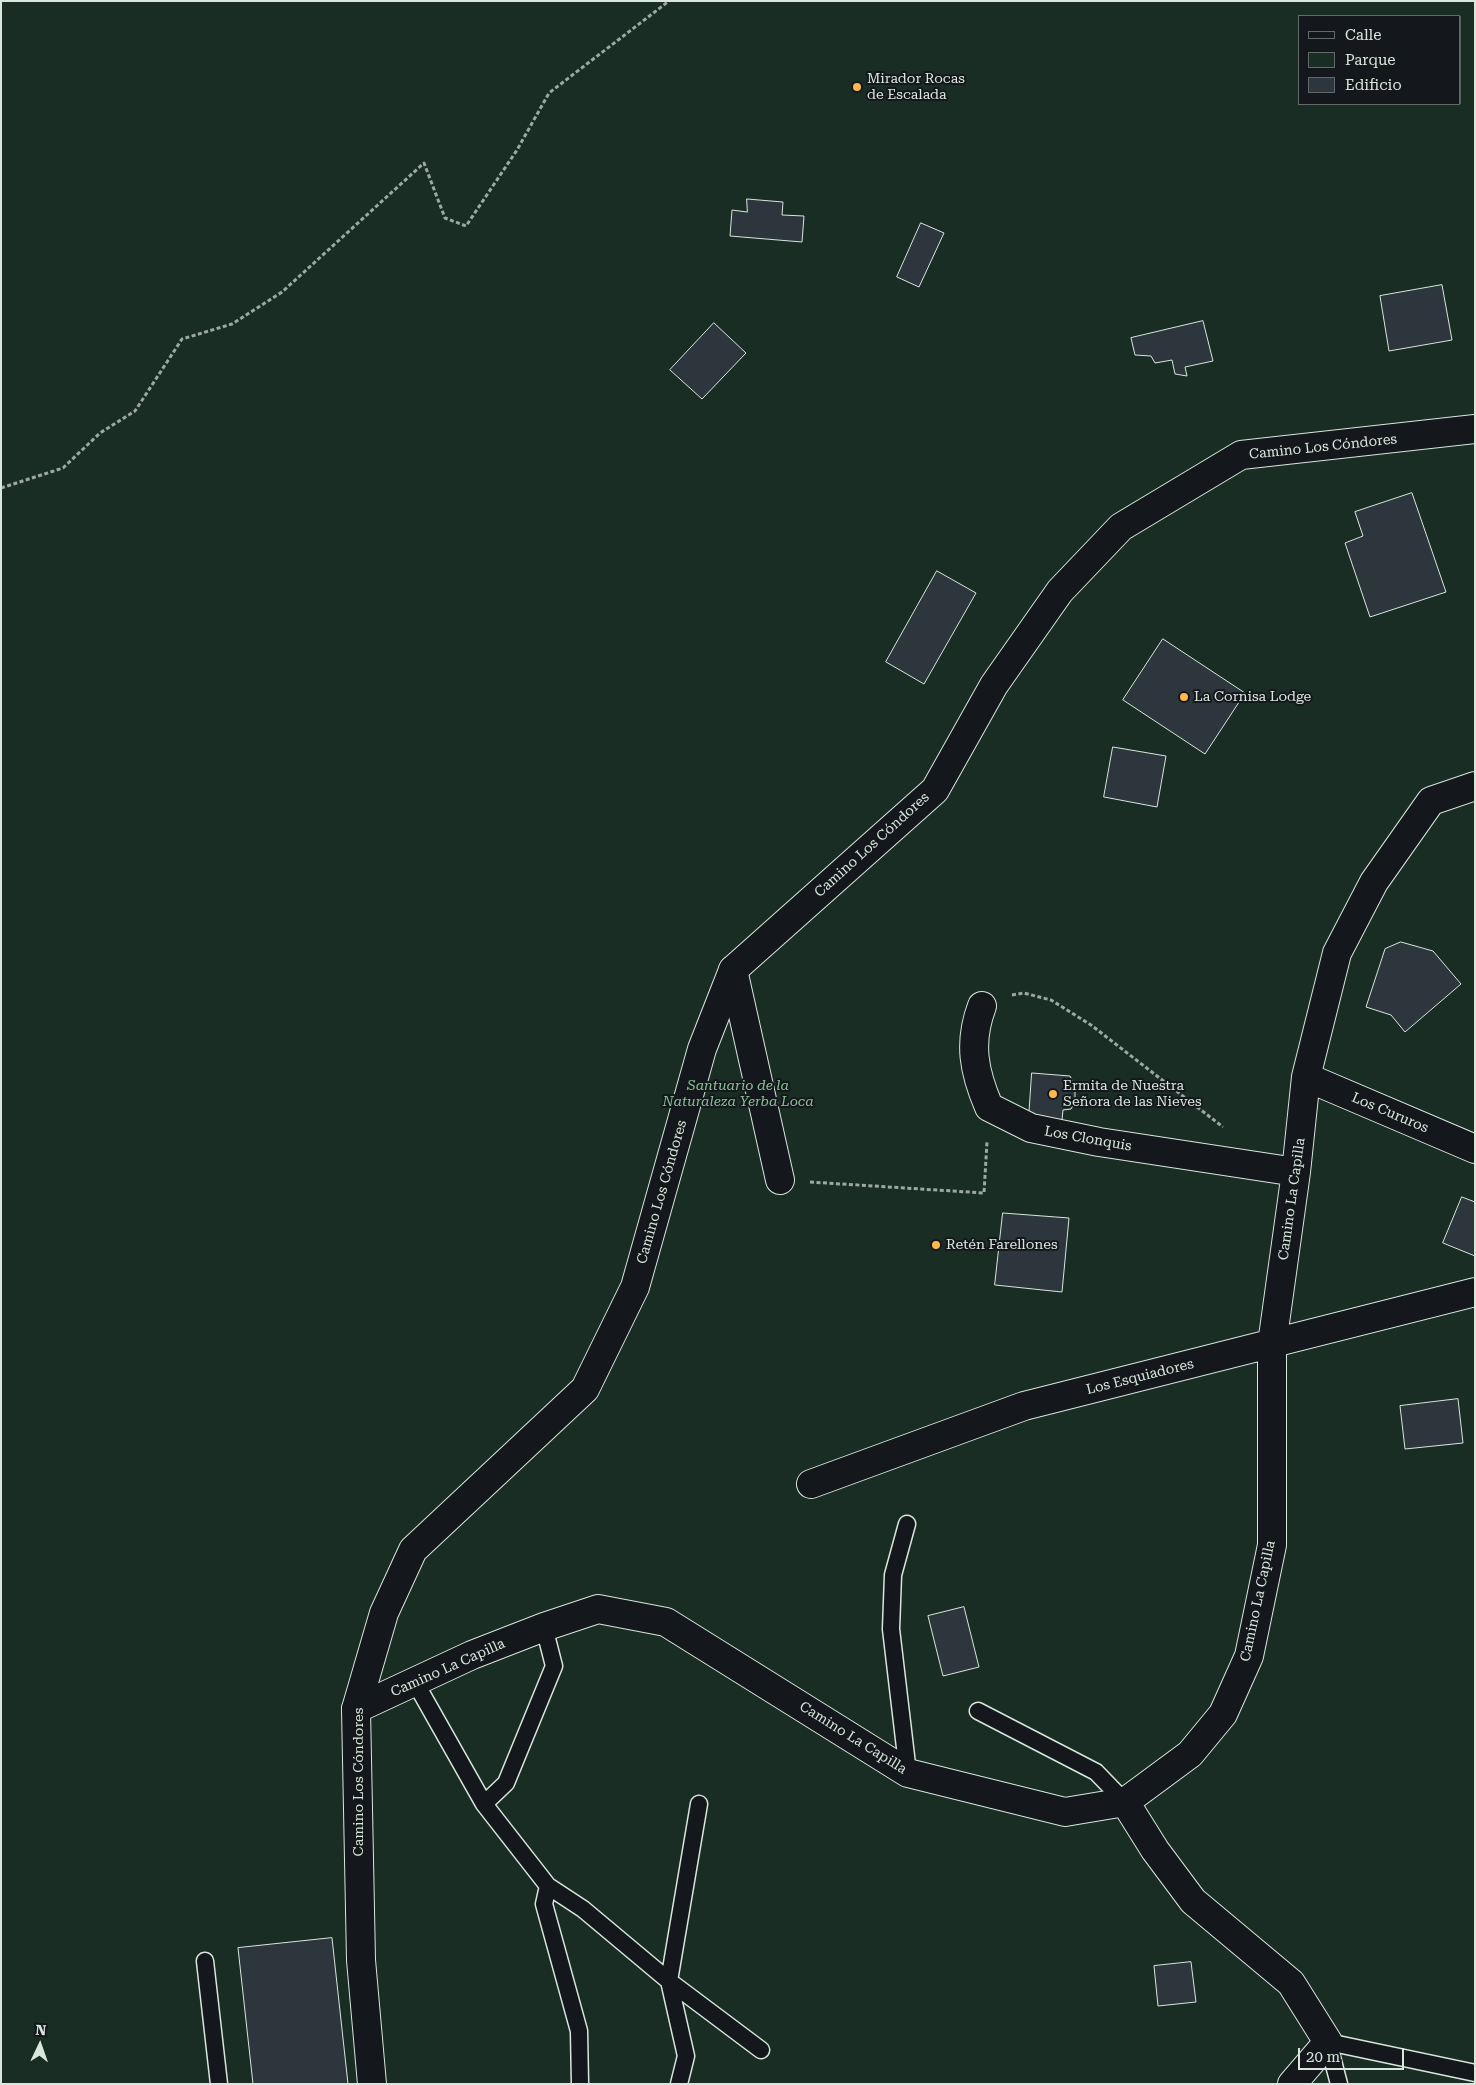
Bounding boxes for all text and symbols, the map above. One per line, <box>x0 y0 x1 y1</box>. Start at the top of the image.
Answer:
legend <box>1298 15 1461 105</box>
text: Calle <box>1345 26 1381 44</box>
text: Parque <box>1345 51 1396 69</box>
place label: Mirador Rocas de Escalada <box>867 71 965 104</box>
text: Edificio <box>1345 76 1402 94</box>
marker: Mirador Rocas de Escalada <box>851 81 863 93</box>
street label: Camino Los Cóndores <box>1248 431 1398 463</box>
place label: La Cornisa Lodge <box>1194 689 1311 705</box>
marker: La Cornisa Lodge <box>1178 691 1190 703</box>
street label: Camino Los Cóndores <box>811 789 933 901</box>
park label: Santuario de la Naturaleza Yerba Loca <box>662 1078 814 1110</box>
place label: Ermita de Nuestra Señora de las Nieves <box>1063 1078 1202 1110</box>
marker: Ermita de Nuestra Señora de las Nieves <box>1047 1088 1059 1100</box>
street label: Los Cururos <box>1349 1089 1431 1137</box>
street label: Camino Los Cóndores <box>633 1118 691 1266</box>
street label: Los Clonquis <box>1043 1123 1133 1155</box>
street label: Camino La Capilla <box>1275 1137 1309 1261</box>
place label: Retén Farellones <box>946 1237 1058 1253</box>
marker: Retén Farellones <box>930 1239 942 1251</box>
street label: Los Esquiadores <box>1084 1356 1196 1398</box>
street label: Camino La Capilla <box>1237 1539 1279 1663</box>
street label: Camino La Capilla <box>388 1635 508 1701</box>
street label: Camino La Capilla <box>796 1698 910 1778</box>
street label: Camino Los Cóndores <box>351 1708 367 1856</box>
north arrow <box>15 2020 65 2070</box>
text: N <box>35 2022 47 2038</box>
scale bar <box>1301 2038 1407 2070</box>
text: 20 m <box>1306 2048 1340 2066</box>

